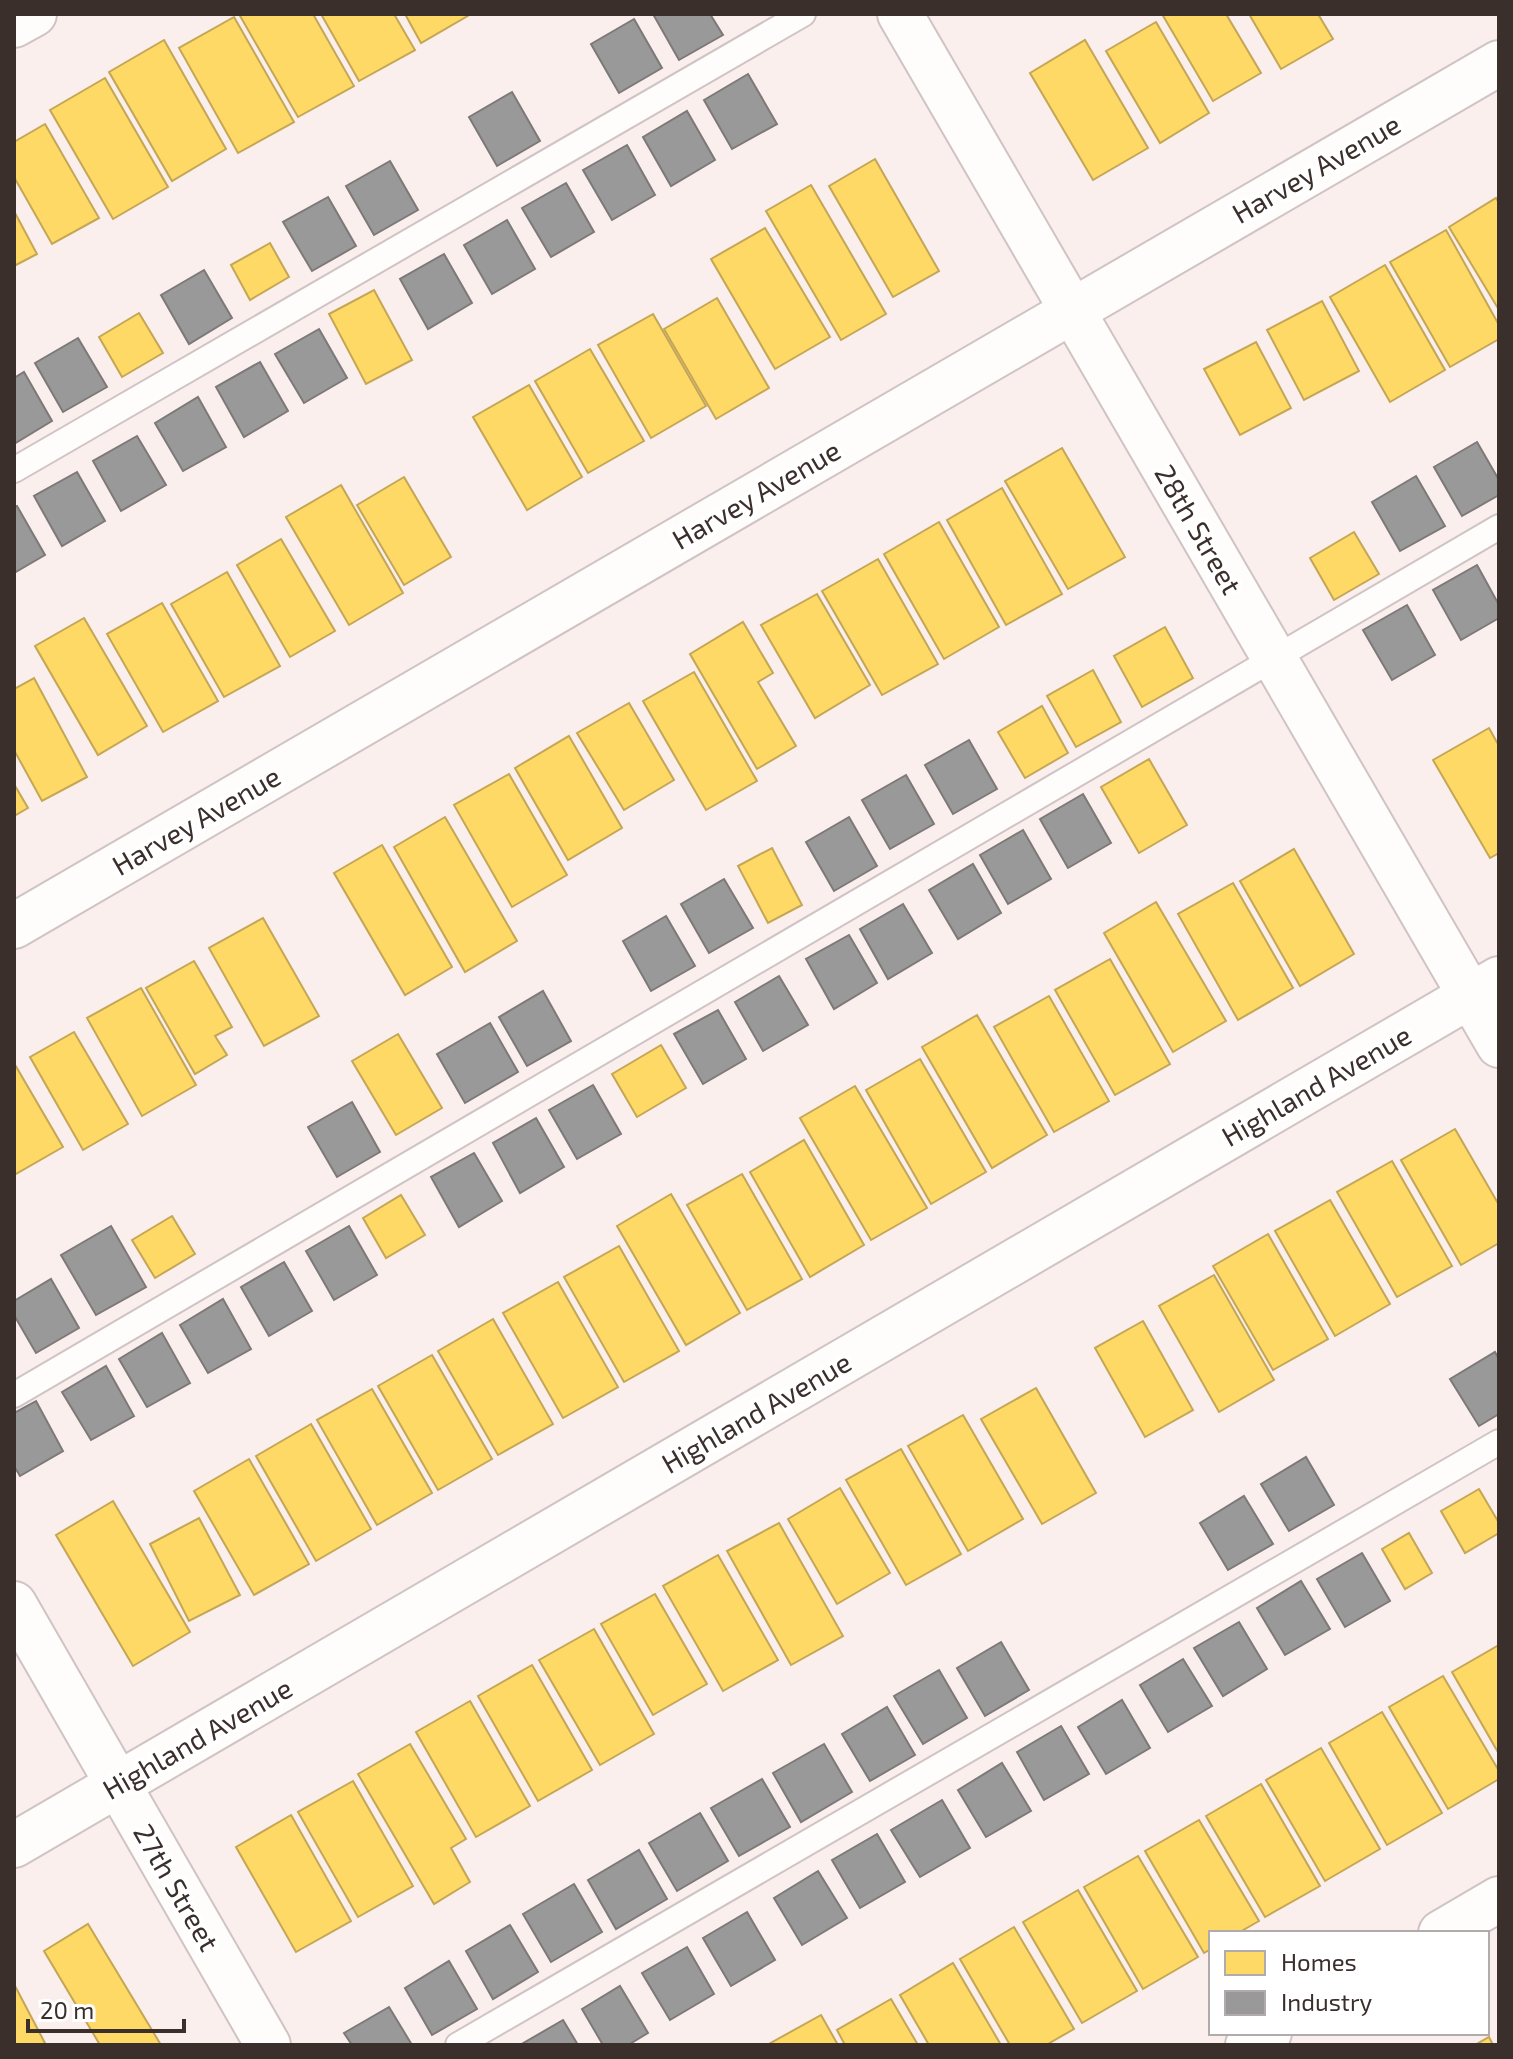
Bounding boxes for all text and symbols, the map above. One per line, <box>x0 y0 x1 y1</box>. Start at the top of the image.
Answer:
street label: Harvey Avenue <box>1226 106 1406 230</box>
street label: Harvey Avenue <box>666 432 846 556</box>
street label: 28th Street <box>1148 458 1250 600</box>
street label: Harvey Avenue <box>106 758 286 882</box>
street label: Highland Avenue <box>1215 1017 1417 1153</box>
street label: Highland Avenue <box>655 1344 857 1480</box>
street label: Highland Avenue <box>96 1670 298 1806</box>
street label: 27th Street <box>127 1817 227 1957</box>
legend <box>1209 1931 1489 2035</box>
text: Homes <box>1281 1947 1357 1976</box>
scale bar <box>28 1983 184 2033</box>
text: Industry <box>1281 1987 1373 2016</box>
text: 20 m <box>40 1995 94 2024</box>

